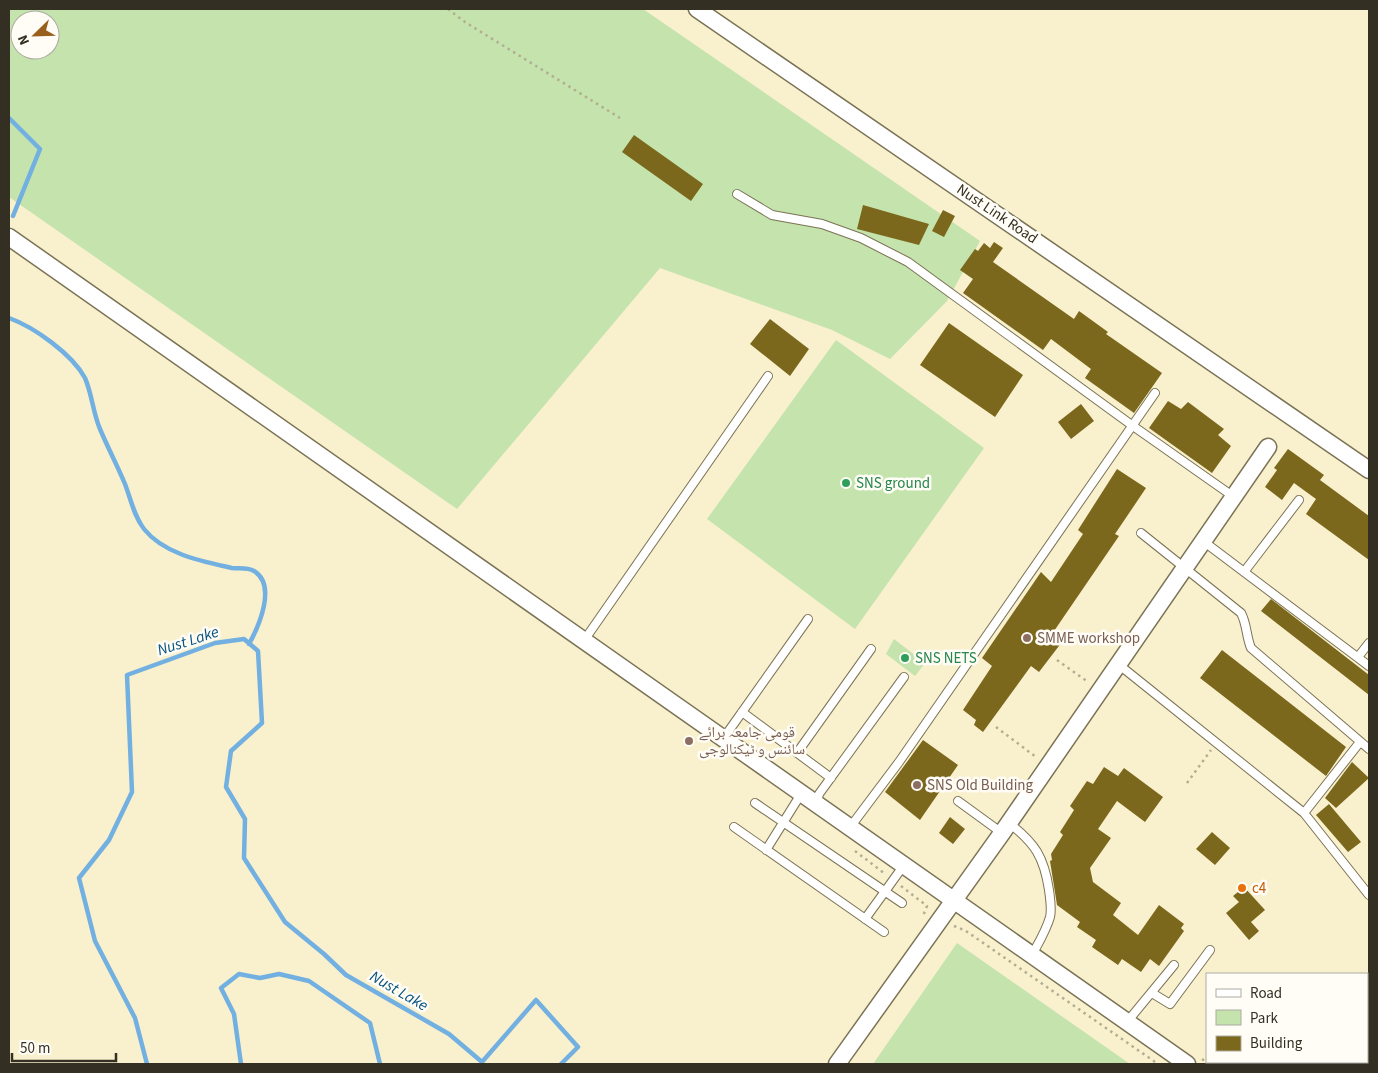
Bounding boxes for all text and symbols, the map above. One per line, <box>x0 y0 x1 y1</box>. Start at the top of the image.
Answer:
north arrow <box>10 10 60 60</box>
text: N <box>13 31 35 48</box>
street label: Nust Link Road <box>952 179 1042 249</box>
place label: SNS ground <box>856 473 930 494</box>
marker: SNS ground <box>840 477 852 489</box>
water label: Nust Lake <box>154 621 222 661</box>
place label: SMME workshop <box>1037 628 1140 649</box>
marker: SMME workshop <box>1021 632 1033 644</box>
place label: SNS NETS <box>915 648 977 669</box>
marker: SNS NETS <box>899 652 911 664</box>
place label: قومی جامعہ برائے سائنس و ٹیکنالوجی <box>699 722 805 760</box>
marker: قومی جامعہ برائے سائنس و ٹیکنالوجی <box>683 735 695 747</box>
place label: SNS Old Building <box>927 775 1034 796</box>
marker: SNS Old Building <box>911 779 923 791</box>
place label: c4 <box>1252 878 1267 899</box>
marker: c4 <box>1236 882 1248 894</box>
water label: Nust Lake <box>366 966 432 1017</box>
legend <box>1206 973 1368 1063</box>
text: Road <box>1250 983 1282 1004</box>
text: Park <box>1250 1008 1279 1029</box>
scale bar <box>12 1030 116 1062</box>
text: Building <box>1250 1033 1303 1054</box>
text: 50 m <box>20 1038 50 1059</box>

